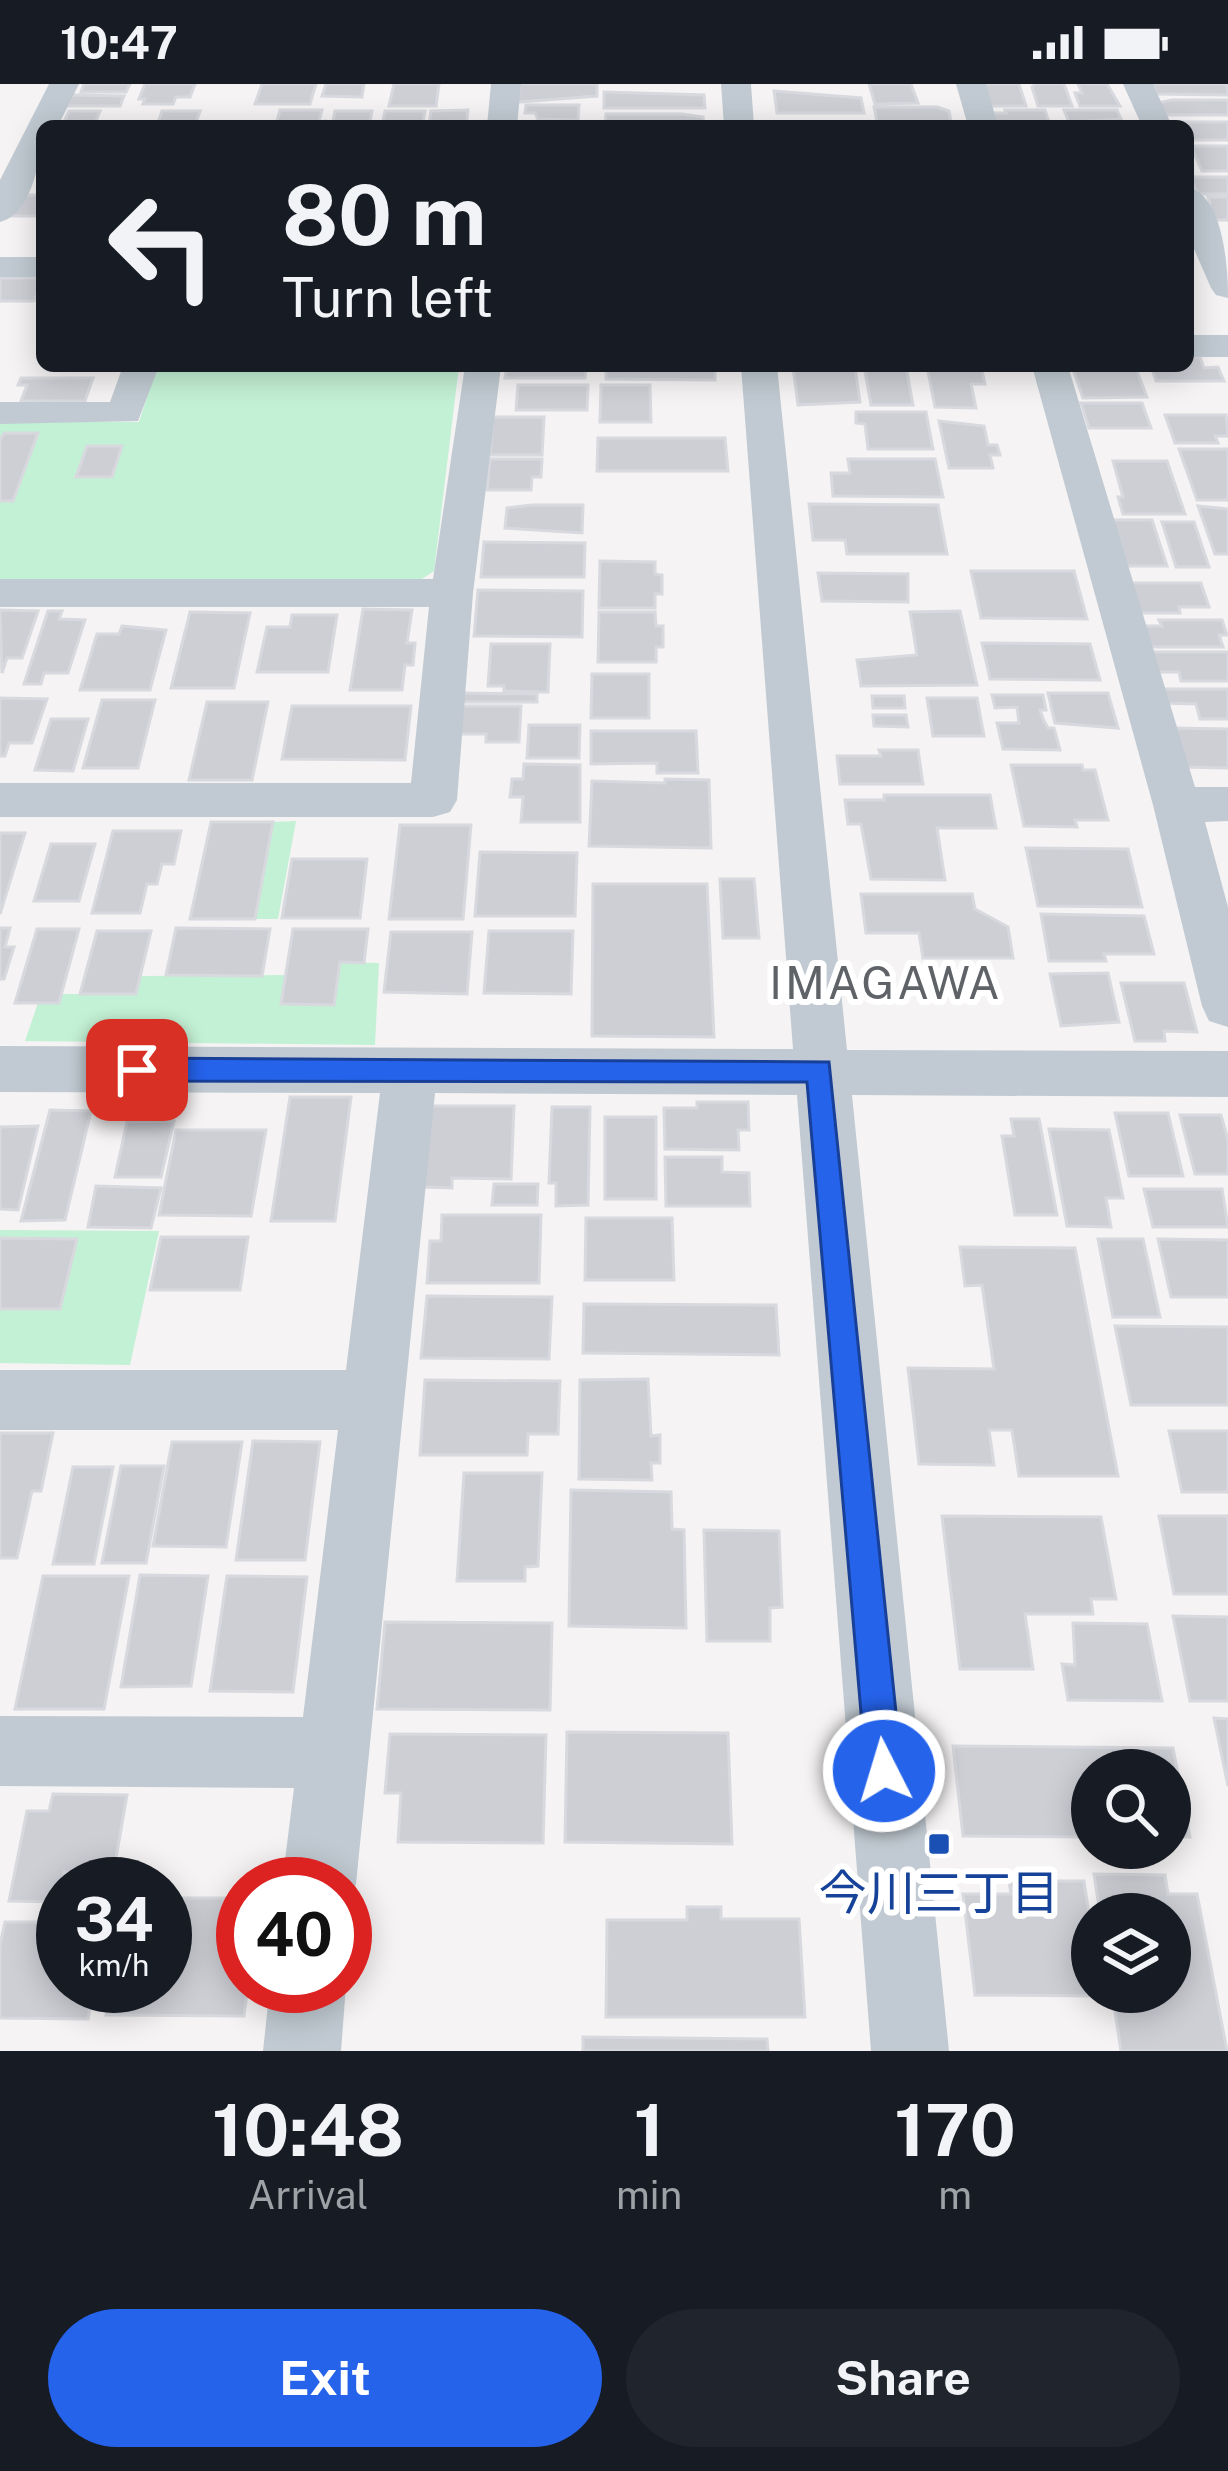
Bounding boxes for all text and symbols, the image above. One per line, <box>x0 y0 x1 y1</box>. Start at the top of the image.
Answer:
text: 10:47 <box>60 16 178 69</box>
text: 80 m <box>282 165 486 264</box>
icon: left <box>84 168 240 324</box>
text: Turn left <box>282 266 493 329</box>
district label: IMAGAWA <box>769 956 1003 1009</box>
pin <box>86 1019 188 1121</box>
icon: arrive <box>104 1037 170 1103</box>
position arrow <box>821 1708 947 1834</box>
map controls <box>1071 1749 1191 2013</box>
button: search <box>1071 1749 1191 1869</box>
marker: 今川三丁目 <box>926 1831 952 1857</box>
speed limit sign: 40 <box>216 1857 372 2013</box>
place label: 今川三丁目 <box>819 1864 1059 1921</box>
text: 34 <box>74 1884 154 1955</box>
button: layers <box>1071 1893 1191 2013</box>
text: km/h <box>79 1947 149 1983</box>
text: 10:48 <box>212 2088 404 2172</box>
text: 1 <box>634 2088 665 2172</box>
text: 170 <box>894 2088 1016 2172</box>
text: Arrival <box>248 2172 368 2218</box>
text: min <box>616 2172 682 2218</box>
text: m <box>938 2172 972 2218</box>
button: Exit <box>48 2309 602 2447</box>
button: Share <box>626 2309 1180 2447</box>

